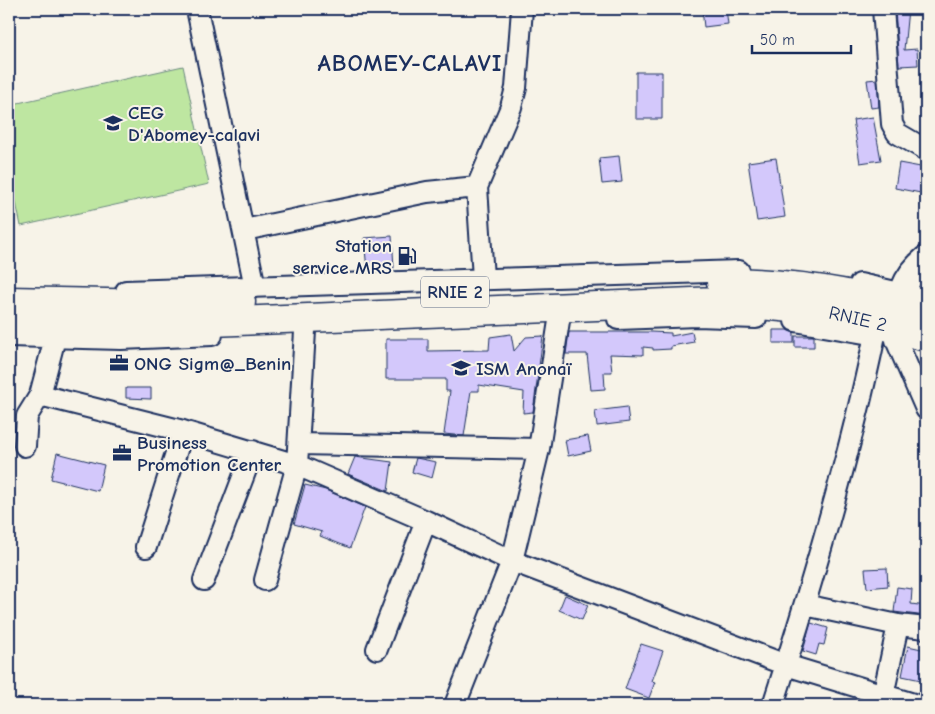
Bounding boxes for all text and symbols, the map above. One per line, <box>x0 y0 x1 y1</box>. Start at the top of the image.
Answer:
scale bar <box>752 22 851 54</box>
text: 50 m <box>760 31 795 49</box>
district label: ABOMEY-CALAVI <box>318 49 502 77</box>
place label: CEG D'Abomey-calavi <box>128 102 260 146</box>
school or university icon: CEG D'Abomey-calavi <box>102 112 124 134</box>
place label: Station service MRS <box>292 235 392 279</box>
fuel station icon: Station service MRS <box>396 245 418 267</box>
road number: RNIE 2 <box>421 276 489 308</box>
street label: RNIE 2 <box>827 302 889 336</box>
office icon: ONG Sigm@_Benin <box>108 352 130 374</box>
place label: ONG Sigm@_Benin <box>134 353 291 375</box>
school or university icon: ISM Anonaï <box>450 357 472 379</box>
place label: ISM Anonaï <box>476 358 573 380</box>
place label: Business Promotion Center <box>137 432 282 476</box>
office icon: Business Promotion Center <box>111 442 133 464</box>

